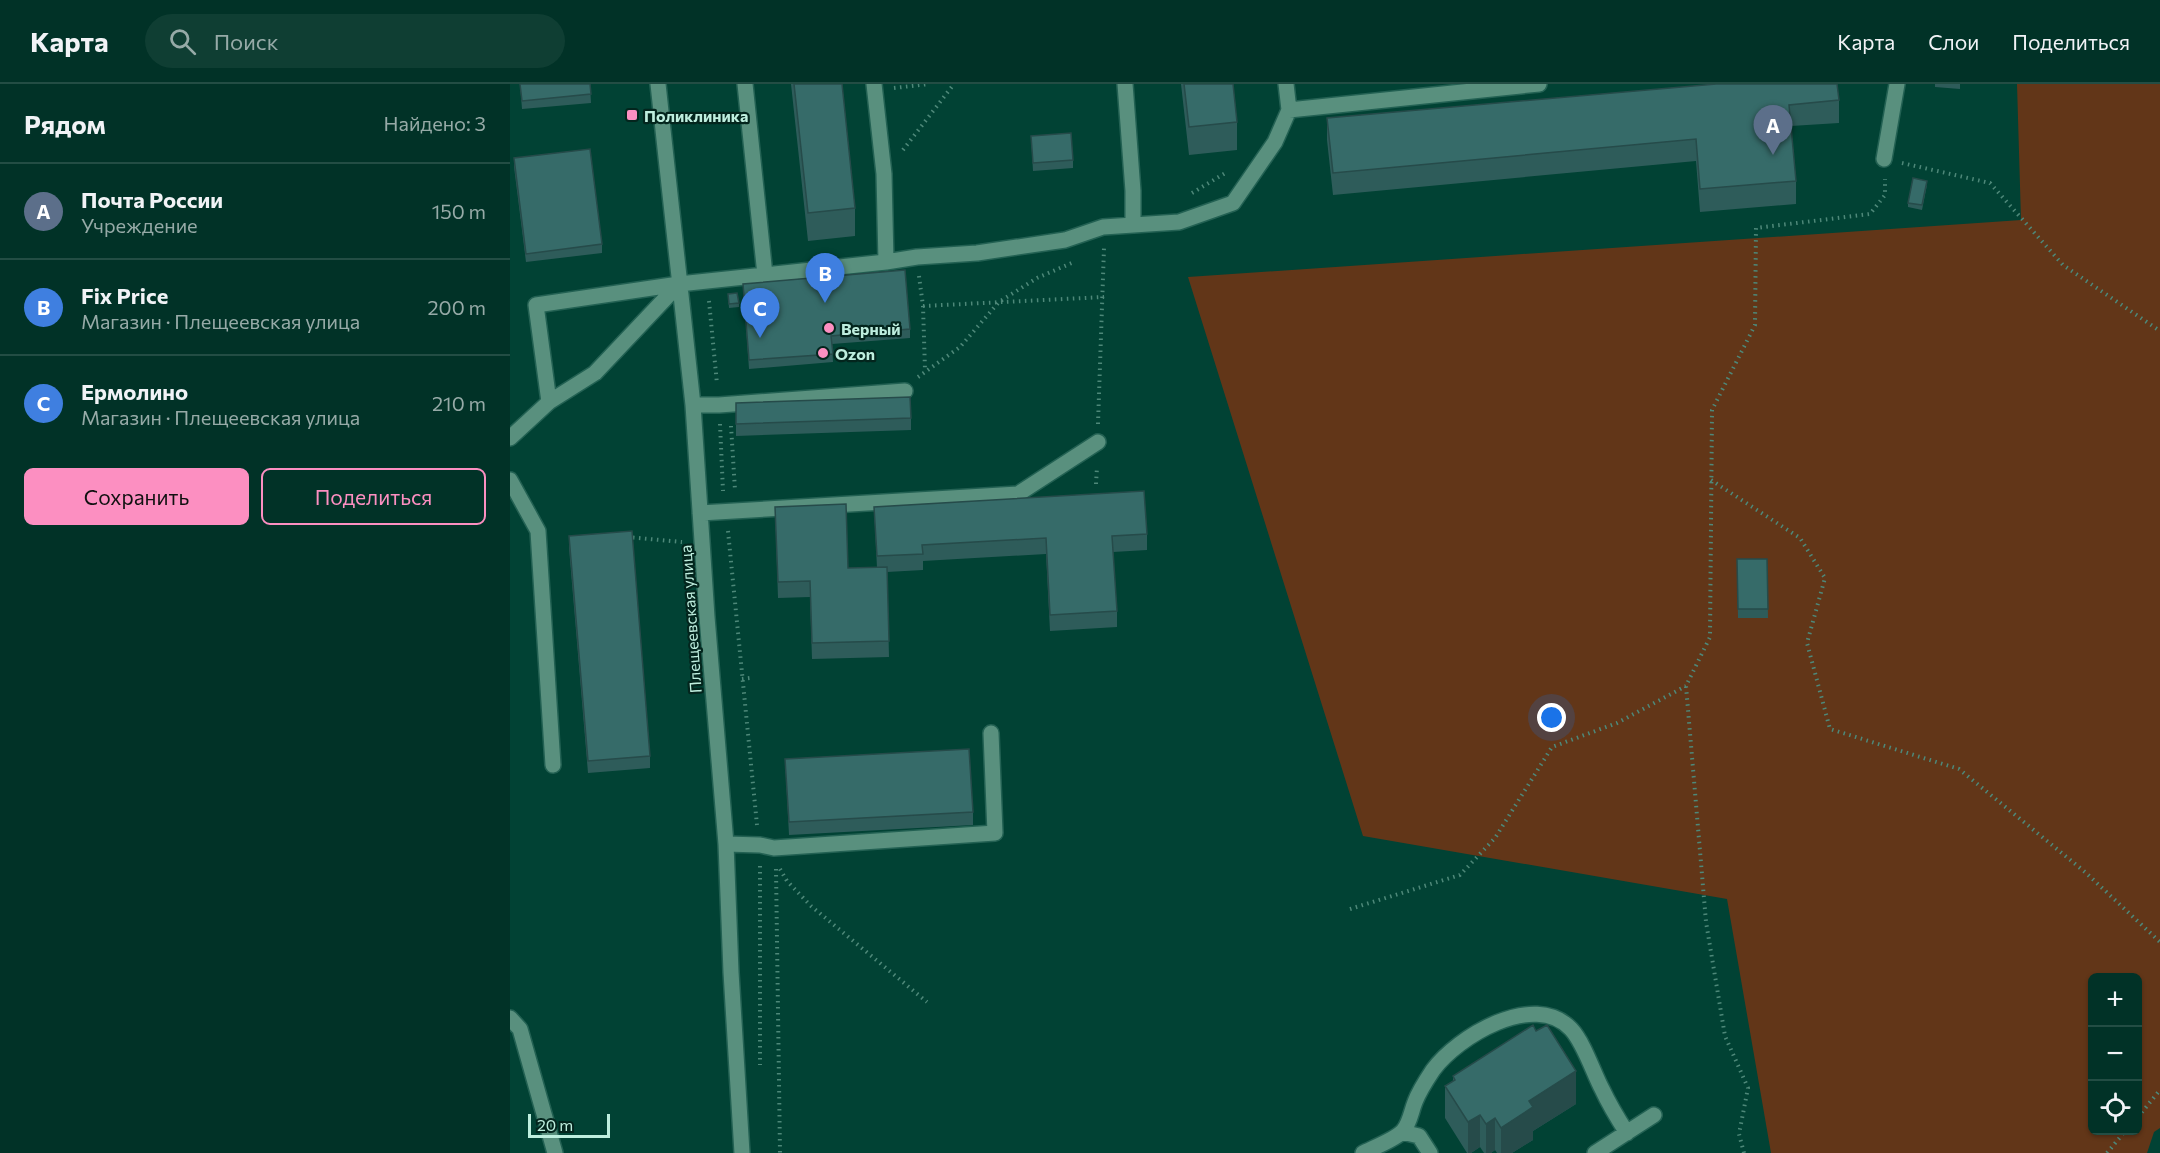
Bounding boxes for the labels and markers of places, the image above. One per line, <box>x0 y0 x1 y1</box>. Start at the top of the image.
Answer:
place label: Поликлиника <box>644 106 748 125</box>
pin: A <box>1754 106 1792 155</box>
marker: Поликлиника <box>625 108 639 122</box>
pin: B <box>806 254 844 303</box>
pin: C <box>740 288 780 338</box>
place label: Верный <box>841 319 901 338</box>
marker: Верный <box>822 321 836 335</box>
place label: Ozon <box>835 344 875 363</box>
marker: Ozon <box>816 346 830 360</box>

